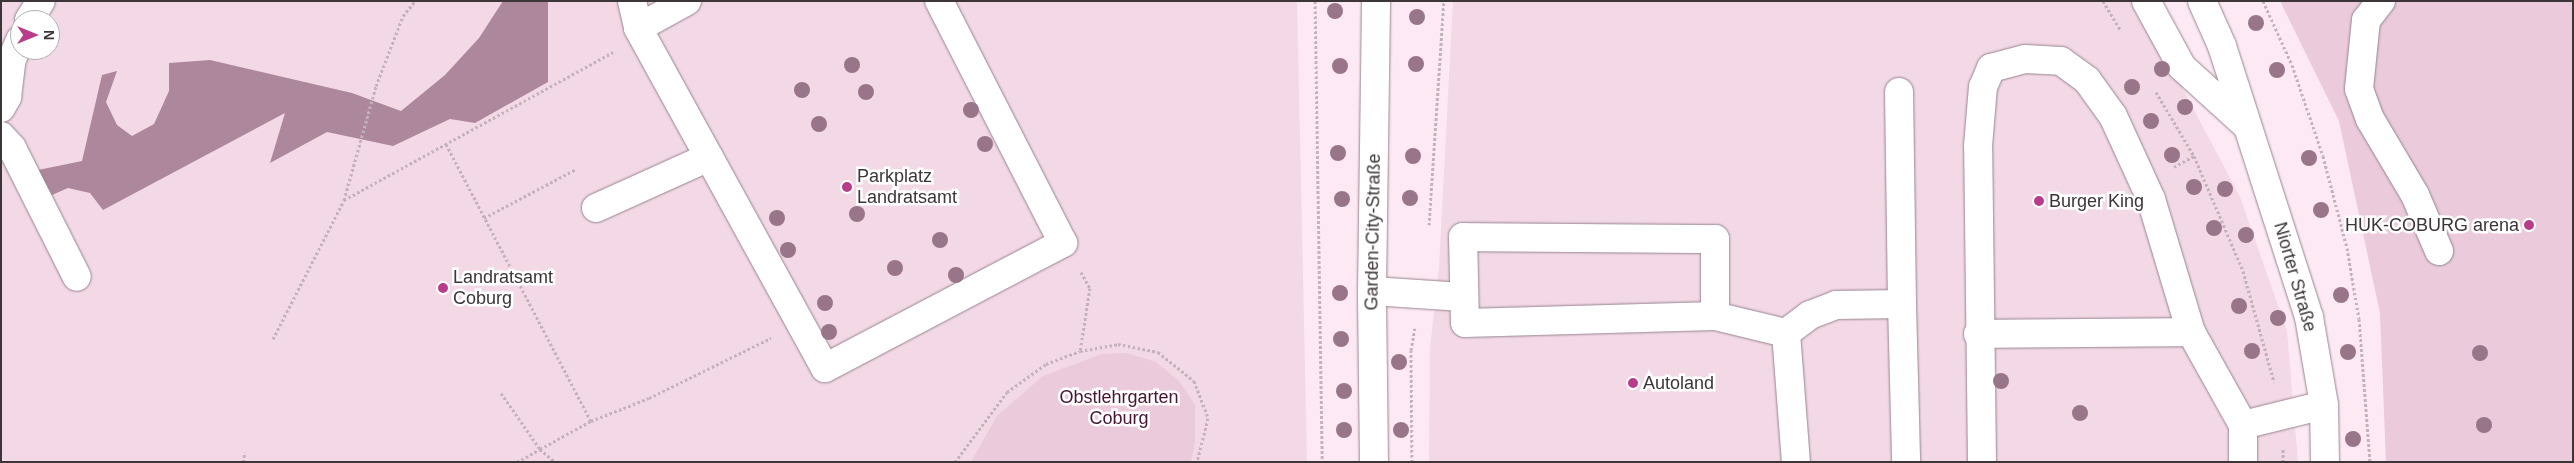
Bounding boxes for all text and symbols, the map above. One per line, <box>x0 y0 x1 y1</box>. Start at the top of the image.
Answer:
north arrow <box>10 10 60 60</box>
text: N <box>41 30 57 40</box>
street label: Garden-City-Straße <box>1361 153 1385 311</box>
place label: Parkplatz Landratsamt <box>857 166 957 208</box>
marker: Parkplatz Landratsamt <box>841 181 853 193</box>
place label: Burger King <box>2049 190 2144 212</box>
marker: Burger King <box>2033 195 2045 207</box>
place label: HUK-COBURG arena <box>2345 214 2519 236</box>
marker: HUK-COBURG arena <box>2523 219 2535 231</box>
street label: Niorter Straße <box>2269 220 2321 334</box>
place label: Landratsamt Coburg <box>453 267 553 310</box>
marker: Landratsamt Coburg <box>437 282 449 294</box>
place label: Autoland <box>1643 372 1714 394</box>
marker: Autoland <box>1627 377 1639 389</box>
park label: Obstlehrgarten Coburg <box>1059 387 1179 429</box>

